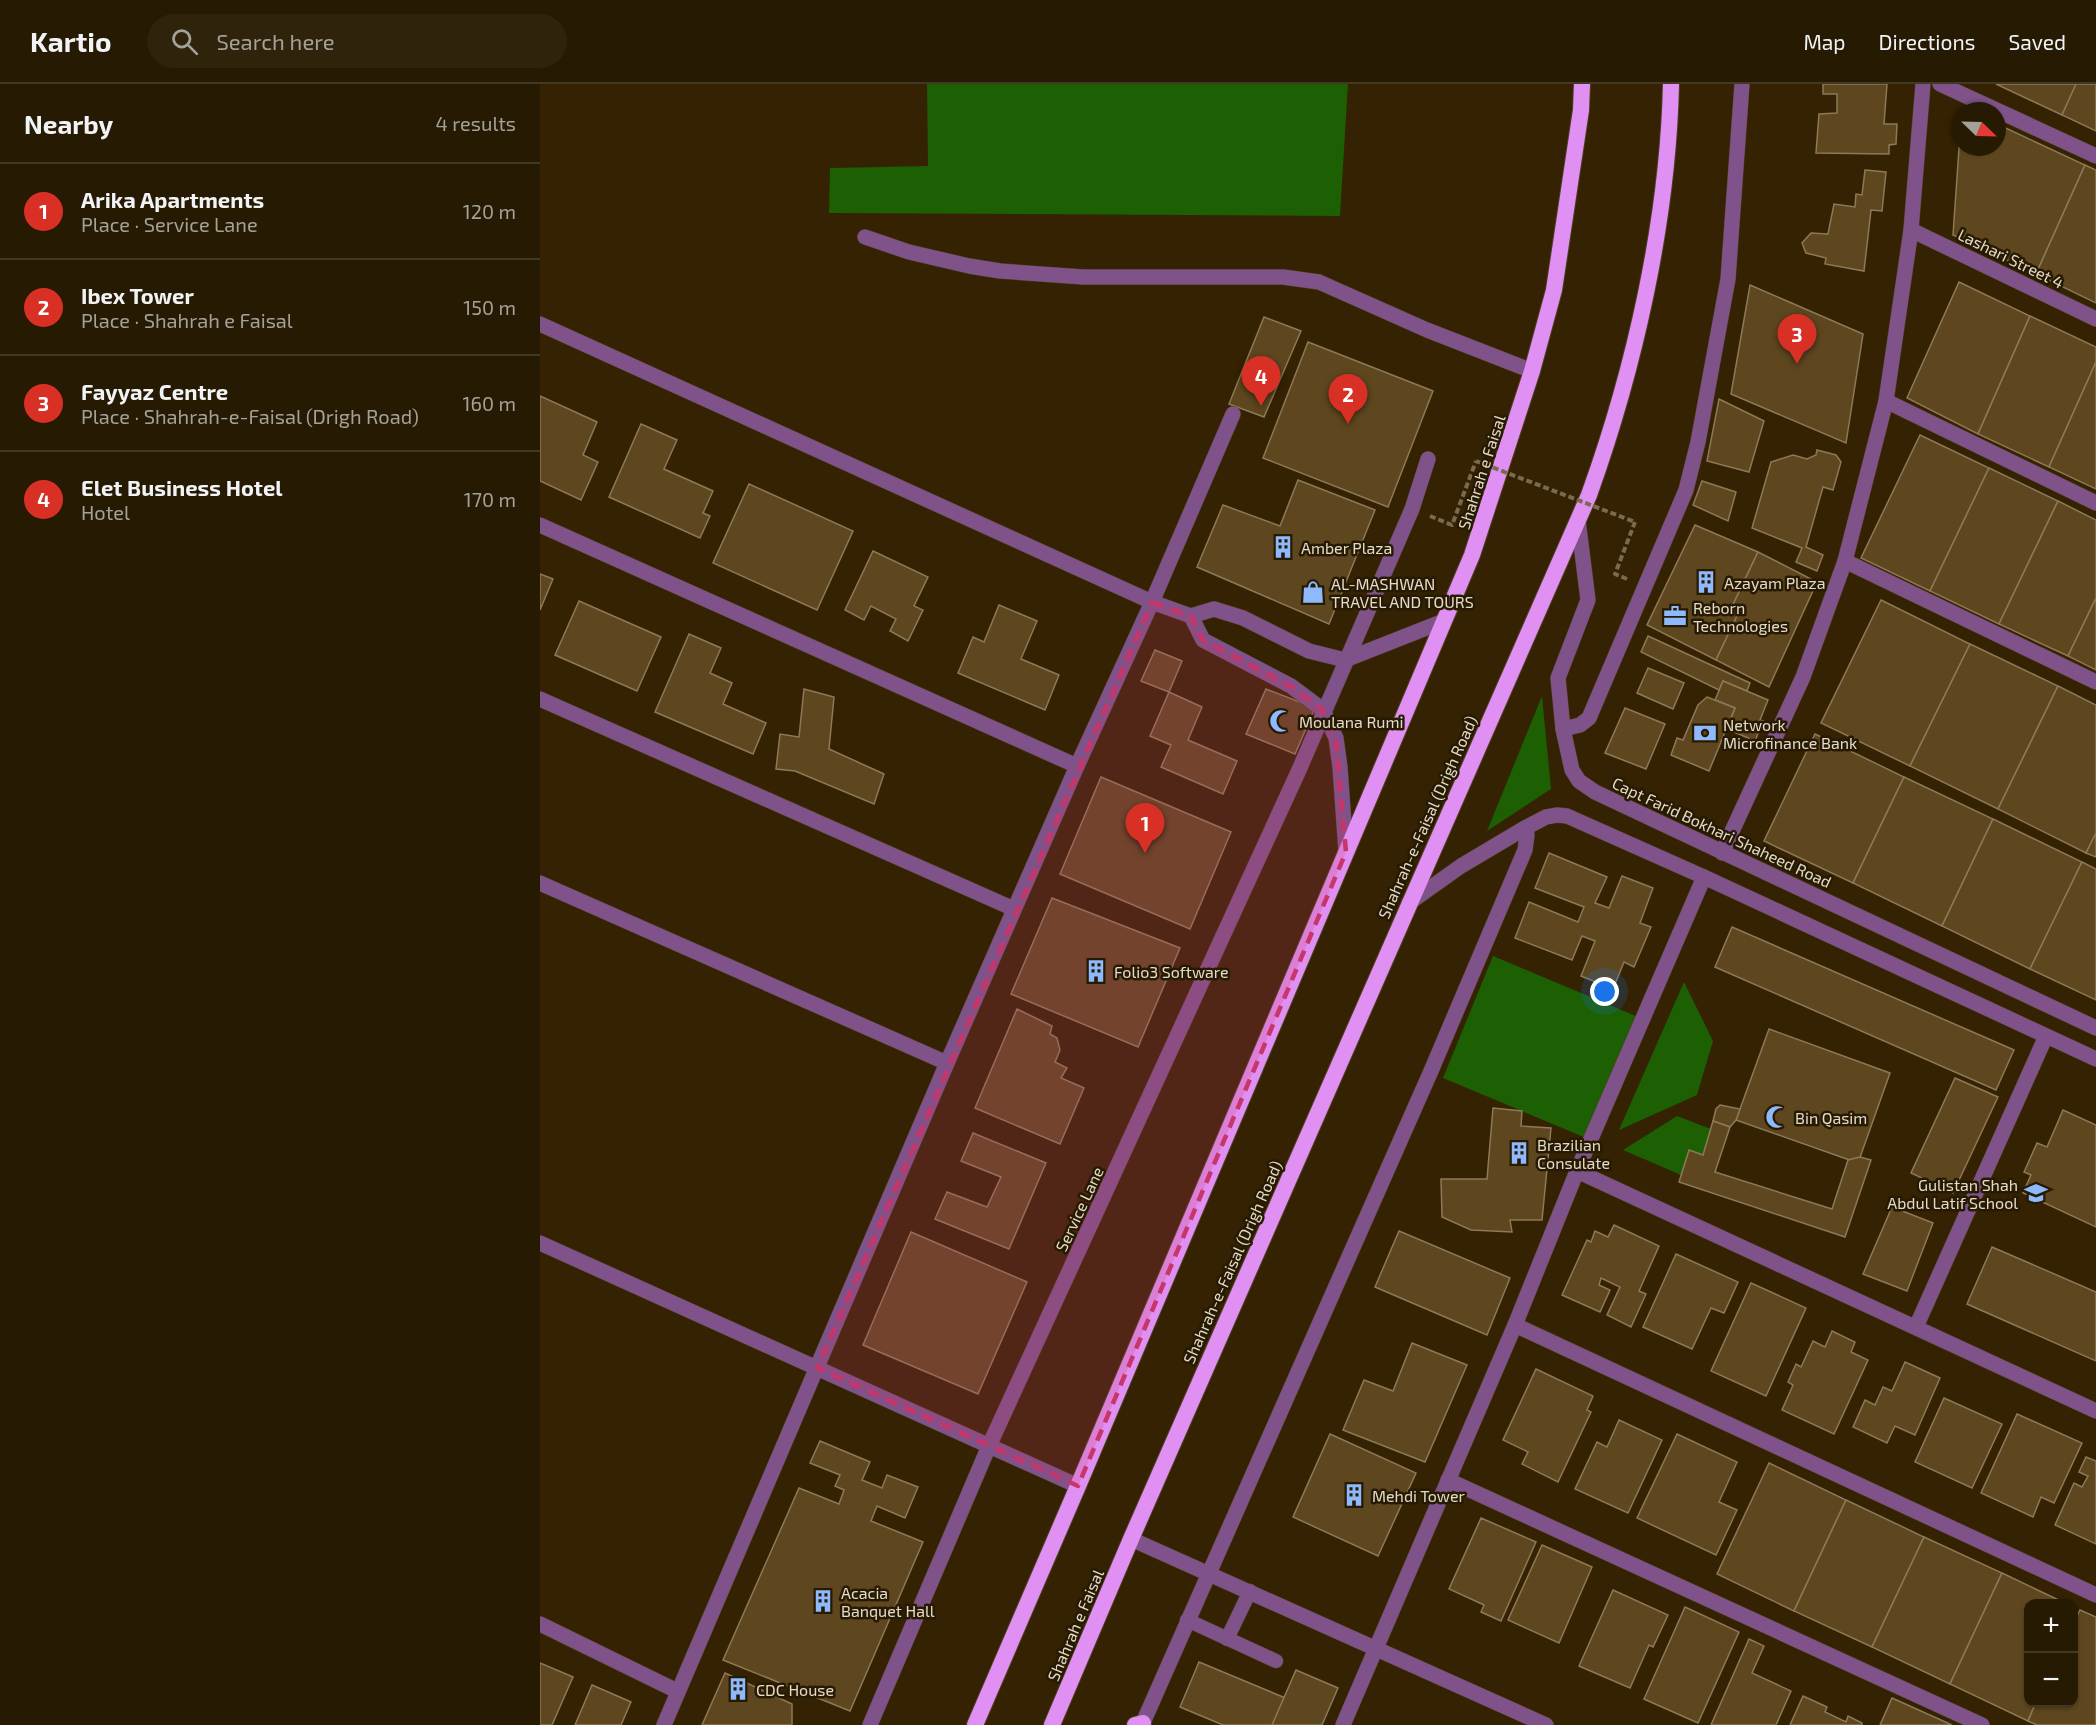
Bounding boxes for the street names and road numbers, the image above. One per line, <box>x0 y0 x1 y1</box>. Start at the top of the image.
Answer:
street label: Lashari Street 4 <box>1955 224 2067 292</box>
street label: Shahrah e Faisal <box>1454 412 1509 532</box>
street label: Shahrah-e-Faisal (Drigh Road) <box>1374 713 1480 921</box>
street label: Capt Farid Bokhari Shaheed Road <box>1610 773 1834 891</box>
street label: Shahrah-e-Faisal (Drigh Road) <box>1179 1158 1285 1366</box>
street label: Service Lane <box>1051 1164 1107 1254</box>
street label: Shahrah e Faisal <box>1043 1566 1107 1684</box>

